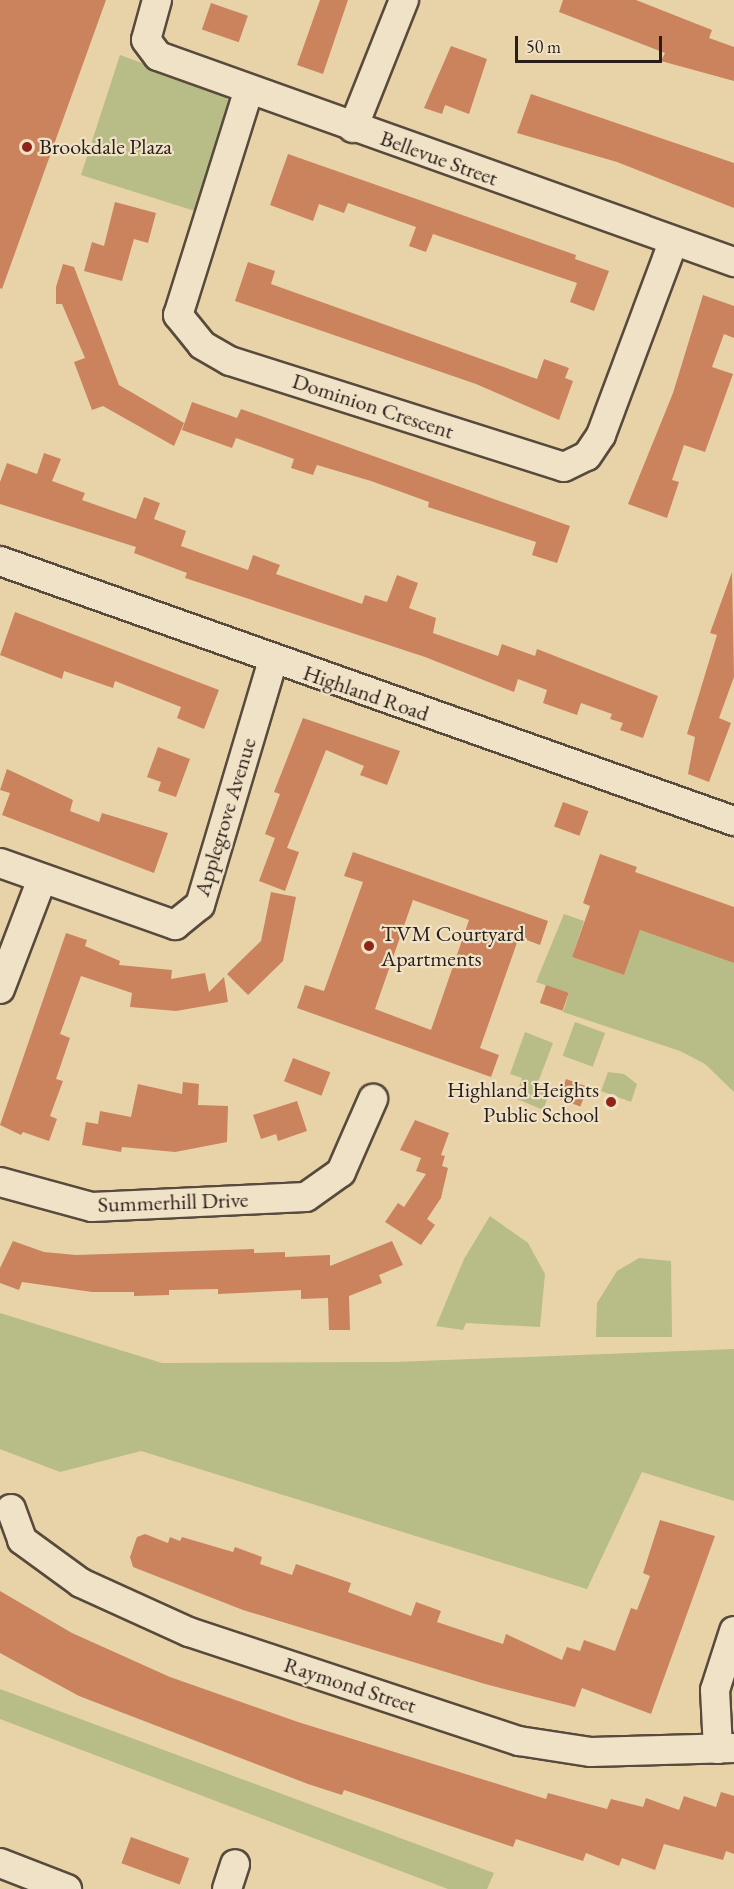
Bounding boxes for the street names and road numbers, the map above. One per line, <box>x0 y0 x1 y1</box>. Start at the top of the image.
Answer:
street label: Bellevue Street <box>377 125 501 191</box>
street label: Dominion Crescent <box>289 367 457 445</box>
street label: Highland Road <box>300 659 432 727</box>
street label: Applegrove Avenue <box>188 735 262 899</box>
street label: Summerhill Drive <box>97 1186 249 1218</box>
street label: Raymond Street <box>281 1651 419 1719</box>

